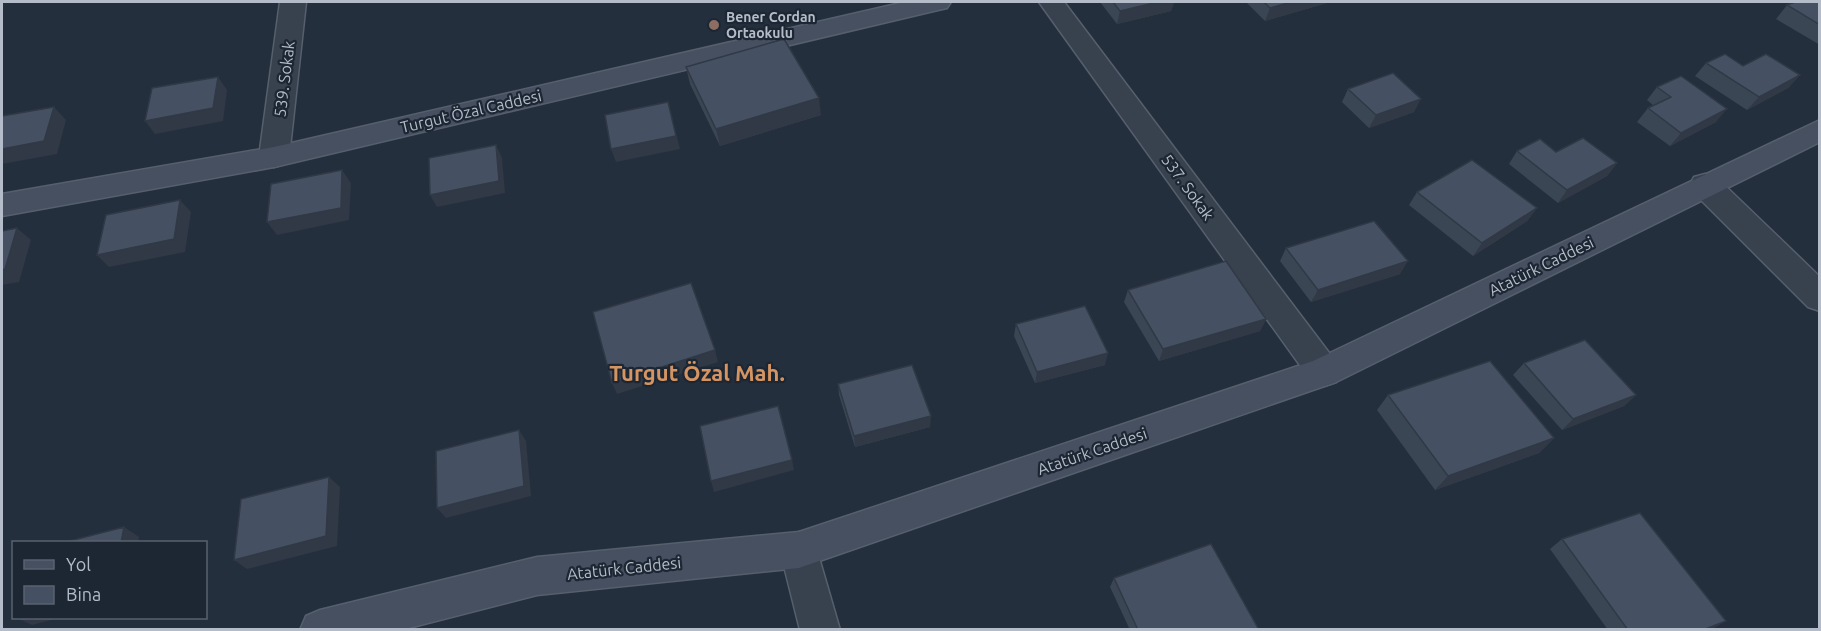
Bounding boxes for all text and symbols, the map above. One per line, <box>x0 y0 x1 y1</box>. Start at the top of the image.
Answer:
place label: Bener Cordan Ortaokulu <box>726 9 816 41</box>
marker: Bener Cordan Ortaokulu <box>707 18 721 32</box>
street label: 539. Sokak <box>270 40 298 118</box>
street label: Turgut Özal Caddesi <box>399 86 543 136</box>
street label: 537. Sokak <box>1158 151 1218 223</box>
street label: Atatürk Caddesi <box>1486 233 1596 299</box>
district label: Turgut Özal Mah. <box>609 360 785 385</box>
street label: Atatürk Caddesi <box>1035 424 1149 478</box>
legend <box>12 541 207 619</box>
street label: Atatürk Caddesi <box>566 553 682 583</box>
text: Yol <box>66 554 91 574</box>
text: Bina <box>66 584 101 604</box>

